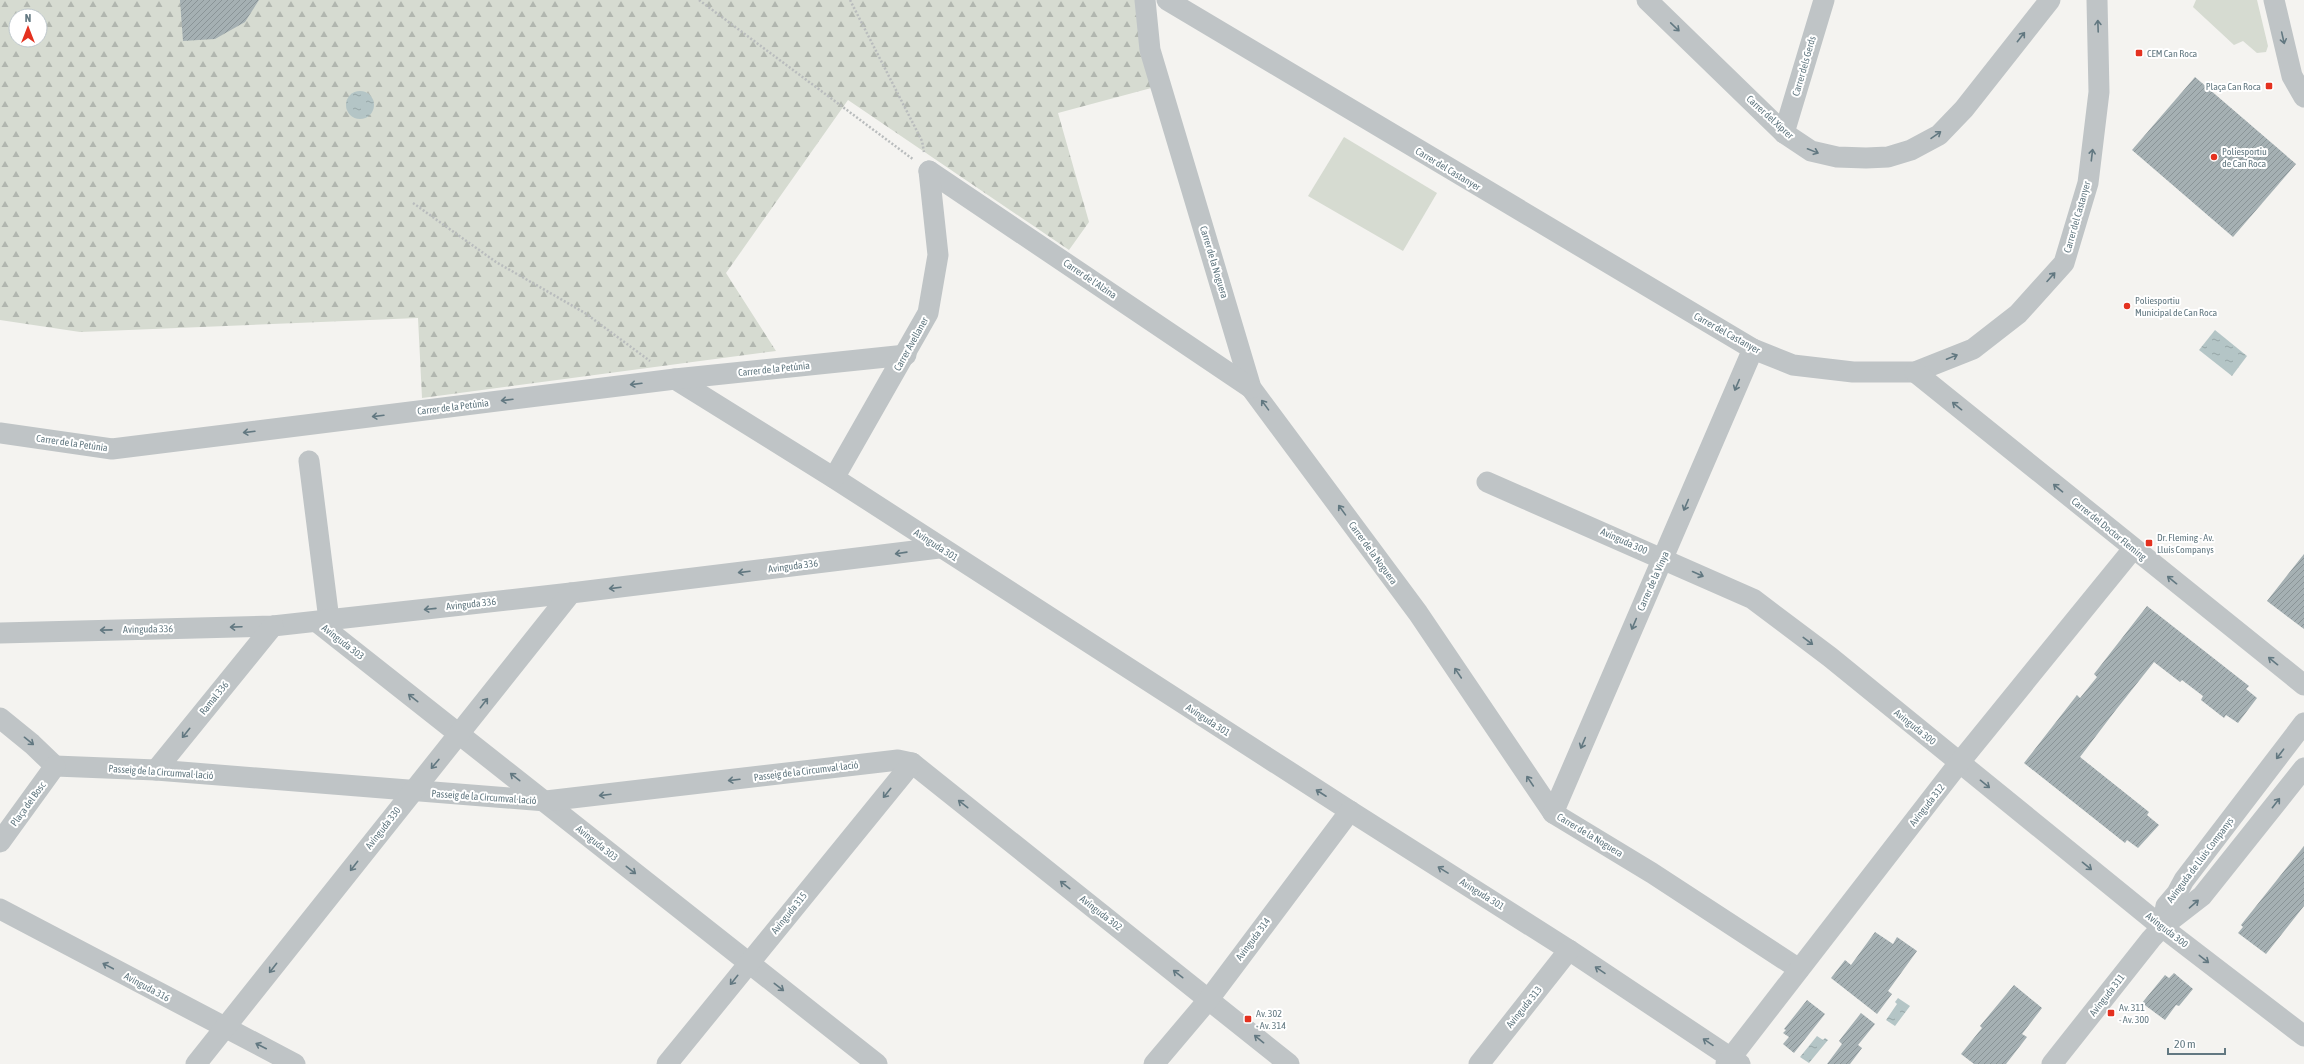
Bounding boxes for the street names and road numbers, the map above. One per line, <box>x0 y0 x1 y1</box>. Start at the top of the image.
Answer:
street label: Carrer dels Gerds <box>1790 34 1818 97</box>
street label: Carrer del Xiprer <box>1744 93 1796 142</box>
street label: Carrer del Castanyer <box>1414 145 1483 193</box>
street label: Carrer del Castanyer <box>2062 179 2093 254</box>
street label: Carrer de la Noguera <box>1198 225 1230 300</box>
street label: Carrer de l'Alzina <box>1061 257 1119 301</box>
street label: Carrer del Castanyer <box>1692 310 1763 356</box>
street label: Carrer Avellaner <box>892 314 931 373</box>
street label: Carrer de la Petúnia <box>738 360 811 378</box>
street label: Carrer de la Petúnia <box>417 397 490 417</box>
street label: Carrer de la Petúnia <box>36 433 109 454</box>
street label: Carrer del Doctor Fleming <box>2069 496 2149 563</box>
street label: Carrer de la Noguera <box>1347 519 1400 587</box>
street label: Avinguda 300 <box>1599 526 1649 556</box>
street label: Avinguda 301 <box>912 527 960 563</box>
street label: Carrer de la Vinya <box>1635 549 1671 612</box>
street label: Avinguda 336 <box>767 557 819 575</box>
street label: Avinguda 336 <box>445 596 497 612</box>
street label: Avinguda 303 <box>320 622 366 662</box>
street label: Avinguda 336 <box>123 623 173 635</box>
street label: Ramal 336 <box>197 679 231 717</box>
street label: Avinguda 301 <box>1184 702 1232 738</box>
street label: Avinguda 300 <box>1892 707 1938 747</box>
street label: Passeig de la Circumval·lació <box>753 759 859 783</box>
street label: Passeig de la Circumval·lació <box>108 763 214 781</box>
street label: Plaça del Bosc <box>8 780 48 828</box>
street label: Avinguda 312 <box>1907 782 1947 828</box>
street label: Passeig de la Circumval·lació <box>431 788 537 806</box>
street label: Avinguda 330 <box>363 805 403 851</box>
street label: Carrer de la Noguera <box>1555 811 1625 859</box>
street label: Avinguda de Lluis Companys <box>2164 815 2236 905</box>
street label: Avinguda 303 <box>574 823 620 863</box>
street label: Avinguda 301 <box>1458 876 1506 912</box>
street label: Avinguda 315 <box>769 890 809 936</box>
street label: Avinguda 302 <box>1078 893 1124 933</box>
street label: Avinguda 300 <box>2144 910 2190 950</box>
street label: Avinguda 314 <box>1234 915 1273 962</box>
street label: Avinguda 316 <box>122 970 172 1004</box>
street label: Avinguda 311 <box>2087 972 2127 1018</box>
street label: Avinguda 313 <box>1504 984 1544 1030</box>

